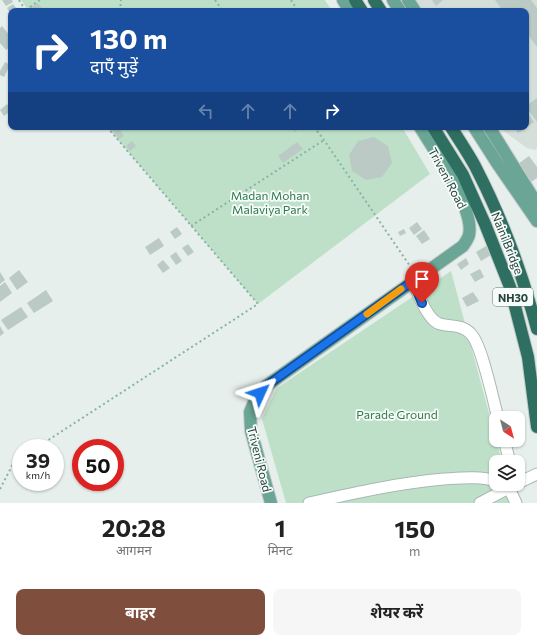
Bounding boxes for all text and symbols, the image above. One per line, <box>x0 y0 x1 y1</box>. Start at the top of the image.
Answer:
text: 130 m <box>90 21 167 55</box>
icon: right <box>24 24 76 76</box>
text: दाएँ मुड़ें <box>90 55 138 77</box>
icon: left <box>195 100 217 122</box>
icon: ahead <box>237 100 259 122</box>
icon: ahead <box>279 100 301 122</box>
icon: right <box>321 100 343 122</box>
street label: Triveni Road <box>426 145 470 211</box>
park label: Madan Mohan Malaviya Park <box>231 188 309 216</box>
street label: Naini Bridge <box>489 210 527 276</box>
pin <box>405 262 439 303</box>
icon: arrive <box>411 268 433 290</box>
road number: NH30 <box>493 288 533 306</box>
position arrow <box>239 372 281 414</box>
park label: Parade Ground <box>356 407 438 421</box>
north arrow <box>489 411 525 447</box>
map controls <box>489 411 525 491</box>
street label: Triveni Road <box>245 425 275 493</box>
speed limit sign: 50 <box>72 439 124 491</box>
text: 39 <box>26 448 50 472</box>
button: layers <box>489 455 525 491</box>
text: km/h <box>26 469 50 481</box>
text: 20:28 <box>102 513 166 542</box>
text: 1 <box>275 513 286 542</box>
text: 150 <box>394 514 435 543</box>
text: आगमन <box>116 542 152 558</box>
text: मिनट <box>268 542 293 558</box>
text: m <box>409 543 420 559</box>
button: बाहर <box>16 589 265 635</box>
button: शेयर करें <box>273 589 521 635</box>

